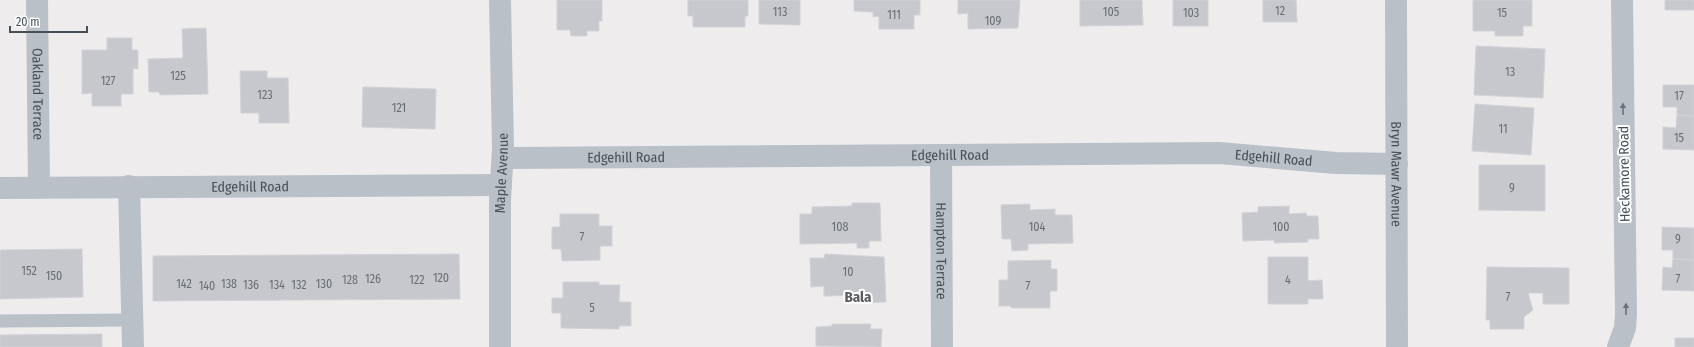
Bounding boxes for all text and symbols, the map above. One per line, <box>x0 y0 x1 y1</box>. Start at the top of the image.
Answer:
house number: 12 <box>1275 4 1285 18</box>
house number: 113 <box>773 5 787 19</box>
house number: 105 <box>1103 5 1120 19</box>
house number: 103 <box>1183 6 1199 20</box>
house number: 15 <box>1497 6 1508 20</box>
scale bar <box>10 8 87 34</box>
house number: 111 <box>887 8 901 22</box>
house number: 109 <box>985 14 1002 28</box>
text: 20 m <box>16 15 40 29</box>
street label: Oakland Terrace <box>29 48 46 140</box>
house number: 13 <box>1505 65 1515 79</box>
house number: 125 <box>170 69 186 83</box>
house number: 127 <box>101 74 116 88</box>
house number: 123 <box>257 88 273 102</box>
house number: 17 <box>1674 89 1684 103</box>
house number: 121 <box>392 101 406 115</box>
one-way arrow <box>1620 102 1626 115</box>
street label: Bryn Mawr Avenue <box>1387 121 1405 227</box>
house number: 11 <box>1498 122 1508 136</box>
street label: Heckamore Road <box>1615 126 1634 222</box>
house number: 15 <box>1674 131 1685 145</box>
street label: Maple Avenue <box>492 133 512 213</box>
street label: Edgehill Road <box>1234 146 1313 170</box>
street label: Edgehill Road <box>911 147 989 164</box>
street label: Edgehill Road <box>587 149 665 166</box>
street label: Edgehill Road <box>211 178 289 196</box>
house number: 9 <box>1509 181 1515 195</box>
street label: Hampton Terrace <box>932 202 950 300</box>
house number: 108 <box>832 220 848 234</box>
house number: 104 <box>1029 220 1046 234</box>
house number: 100 <box>1272 220 1290 234</box>
house number: 7 <box>580 230 585 244</box>
house number: 9 <box>1675 232 1681 246</box>
house number: 152 <box>21 264 37 278</box>
house number: 10 <box>843 265 853 279</box>
house number: 150 <box>46 269 62 283</box>
house number: 120 <box>433 271 449 285</box>
house number: 126 <box>365 272 381 286</box>
house number: 7 <box>1676 272 1681 286</box>
house number: 128 <box>342 273 358 287</box>
house number: 122 <box>409 273 425 287</box>
house number: 4 <box>1285 273 1291 287</box>
house number: 142 <box>176 277 192 291</box>
house number: 138 <box>221 277 237 291</box>
house number: 130 <box>316 277 332 291</box>
house number: 136 <box>243 278 259 292</box>
house number: 134 <box>269 278 285 292</box>
house number: 132 <box>291 278 307 292</box>
house number: 140 <box>199 279 215 293</box>
house number: 7 <box>1026 279 1031 293</box>
district label: Bala <box>844 288 872 306</box>
house number: 7 <box>1506 290 1511 304</box>
house number: 5 <box>589 301 595 315</box>
one-way arrow <box>1623 302 1629 315</box>

